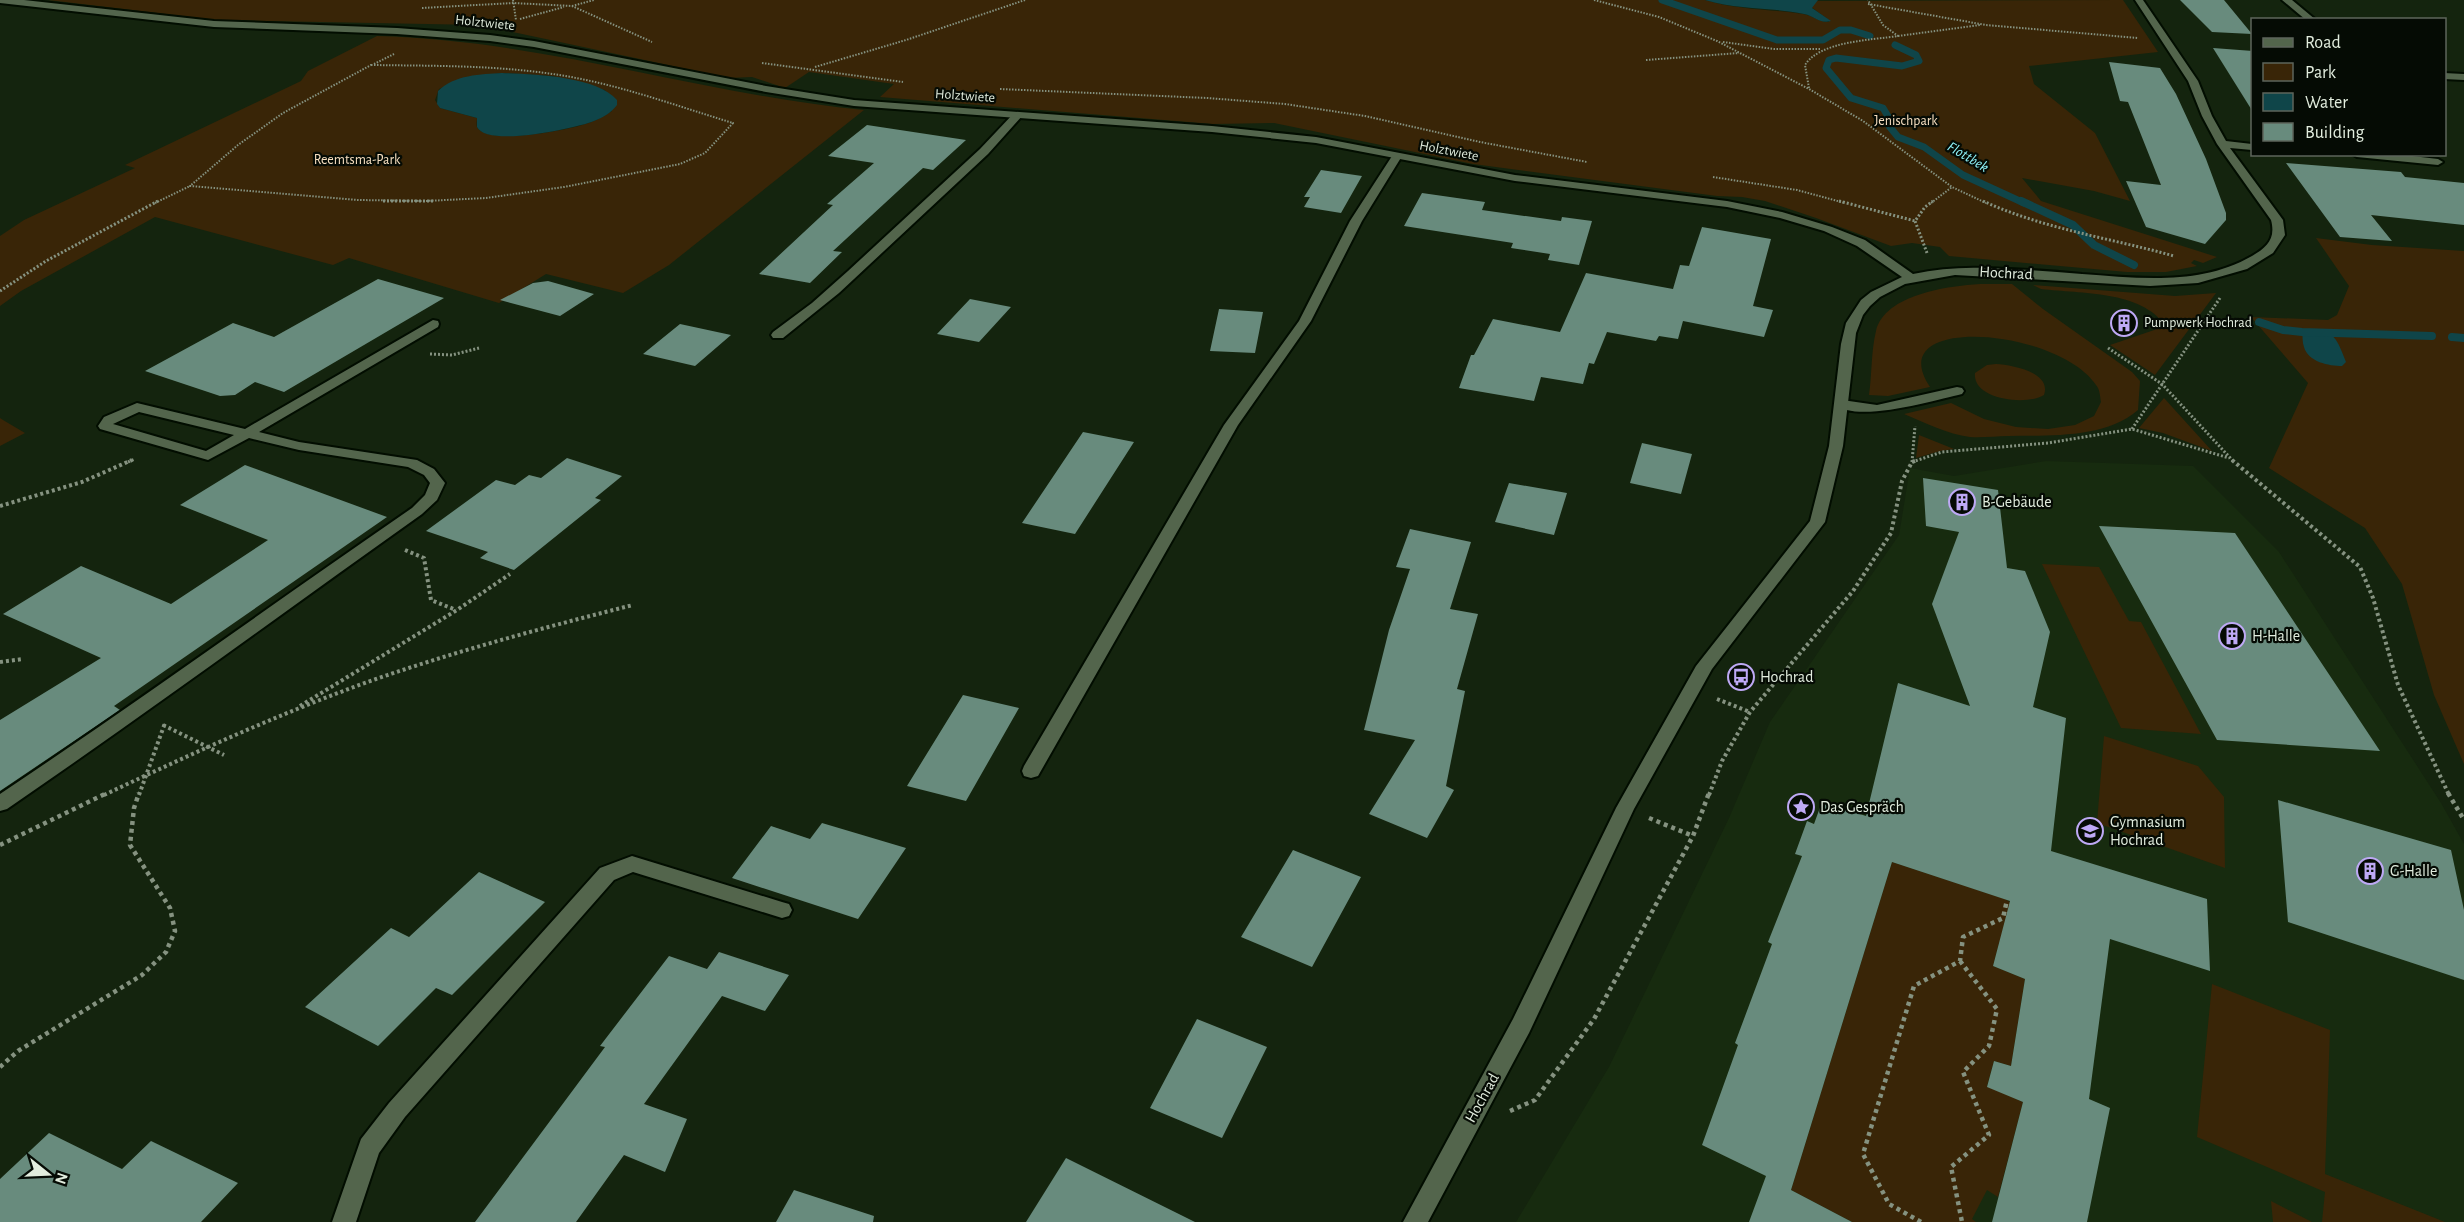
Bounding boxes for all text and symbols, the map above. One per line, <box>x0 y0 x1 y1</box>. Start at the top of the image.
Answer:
street label: Holztwiete <box>454 13 516 33</box>
legend <box>2251 18 2446 156</box>
text: Road <box>2305 34 2341 52</box>
text: Park <box>2305 64 2337 82</box>
street label: Holztwiete <box>935 87 995 105</box>
text: Water <box>2305 94 2348 112</box>
park label: Jenischpark <box>1874 114 1938 128</box>
text: Building <box>2305 124 2365 142</box>
street label: Holztwiete <box>1418 138 1480 164</box>
water label: Flottbek <box>1945 139 1991 175</box>
park label: Reemtsma-Park <box>314 153 401 167</box>
street label: Hochrad <box>1979 264 2033 282</box>
building icon: Pumpwerk Hochrad <box>2109 308 2139 338</box>
place label: Pumpwerk Hochrad <box>2144 316 2252 330</box>
building icon: B-Gebäude <box>1947 487 1977 517</box>
place label: B-Gebäude <box>1982 494 2052 510</box>
building icon: H-Halle <box>2217 621 2247 651</box>
place label: H-Halle <box>2252 628 2300 644</box>
bus stop icon: Hochrad <box>1726 662 1756 692</box>
place label: Hochrad <box>1760 669 1813 685</box>
place icon: Das Gespräch <box>1786 792 1816 822</box>
place label: Das Gespräch <box>1820 799 1904 815</box>
place label: Gymnasium Hochrad <box>2110 814 2185 848</box>
school or university icon: Gymnasium Hochrad <box>2075 816 2105 846</box>
building icon: G-Halle <box>2355 856 2385 886</box>
place label: G-Halle <box>2390 863 2437 879</box>
street label: Hochrad <box>1462 1071 1502 1125</box>
north arrow <box>18 1144 78 1204</box>
text: N <box>52 1171 71 1186</box>

